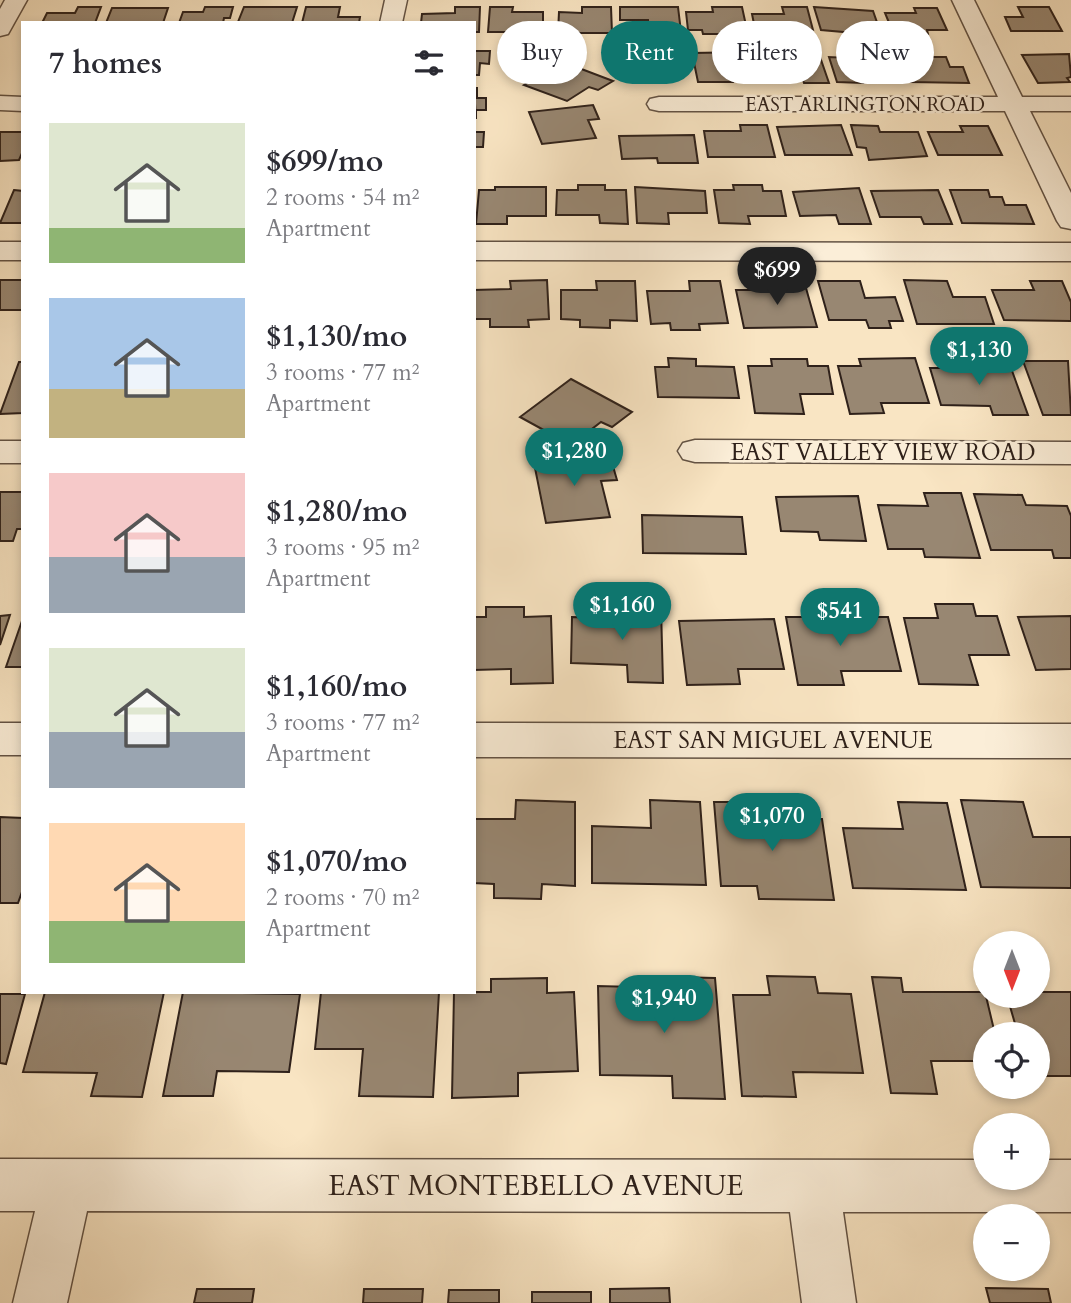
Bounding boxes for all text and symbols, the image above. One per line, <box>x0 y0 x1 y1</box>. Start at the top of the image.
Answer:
chip: Buy <box>497 21 587 84</box>
chip: Rent <box>601 21 698 84</box>
chip: Filters <box>712 21 822 84</box>
chip: New <box>836 21 934 84</box>
text: 7 homes <box>49 43 162 84</box>
icon: filters <box>410 44 448 82</box>
street label: EAST ARLINGTON ROAD <box>745 92 985 118</box>
text: $699/mo <box>266 141 383 182</box>
icon: home <box>105 151 189 235</box>
text: 2 rooms · 54 m² <box>266 182 419 213</box>
text: Apartment <box>266 213 370 244</box>
pin: $699 <box>736 247 818 307</box>
text: $699 <box>753 254 801 285</box>
text: $1,130/mo <box>266 316 407 357</box>
icon: home <box>105 326 189 410</box>
pin: $1,130 <box>922 328 1036 387</box>
text: $1,130 <box>946 334 1012 365</box>
text: 3 rooms · 77 m² <box>266 357 419 388</box>
text: Apartment <box>266 388 370 419</box>
pin: $1,280 <box>517 428 631 488</box>
text: $1,280 <box>541 435 607 466</box>
street label: EAST VALLEY VIEW ROAD <box>730 437 1036 468</box>
text: $1,280/mo <box>266 491 407 532</box>
icon: home <box>105 501 189 585</box>
text: 3 rooms · 95 m² <box>266 532 419 563</box>
text: Apartment <box>266 563 370 594</box>
pin: $1,160 <box>565 582 679 642</box>
pin: $541 <box>799 588 881 648</box>
text: $1,160 <box>589 589 655 620</box>
text: $541 <box>816 595 864 626</box>
text: $1,160/mo <box>266 666 407 707</box>
icon: home <box>105 676 189 760</box>
text: 3 rooms · 77 m² <box>266 707 419 738</box>
street label: EAST SAN MIGUEL AVENUE <box>613 725 933 756</box>
text: Apartment <box>266 738 370 769</box>
pin: $1,070 <box>715 794 829 853</box>
text: $1,070 <box>739 800 805 831</box>
text: $1,070/mo <box>266 841 407 882</box>
icon: home <box>105 851 189 935</box>
text: 2 rooms · 70 m² <box>266 882 419 913</box>
text: Apartment <box>266 913 370 944</box>
north arrow <box>973 931 1050 1008</box>
map controls <box>973 931 1050 1281</box>
pin: $1,940 <box>607 976 721 1035</box>
text: $1,940 <box>631 982 697 1013</box>
button: locate <box>973 1022 1050 1099</box>
button: + <box>973 1113 1050 1190</box>
street label: EAST MONTEBELLO AVENUE <box>328 1167 744 1205</box>
button: − <box>973 1204 1050 1281</box>

